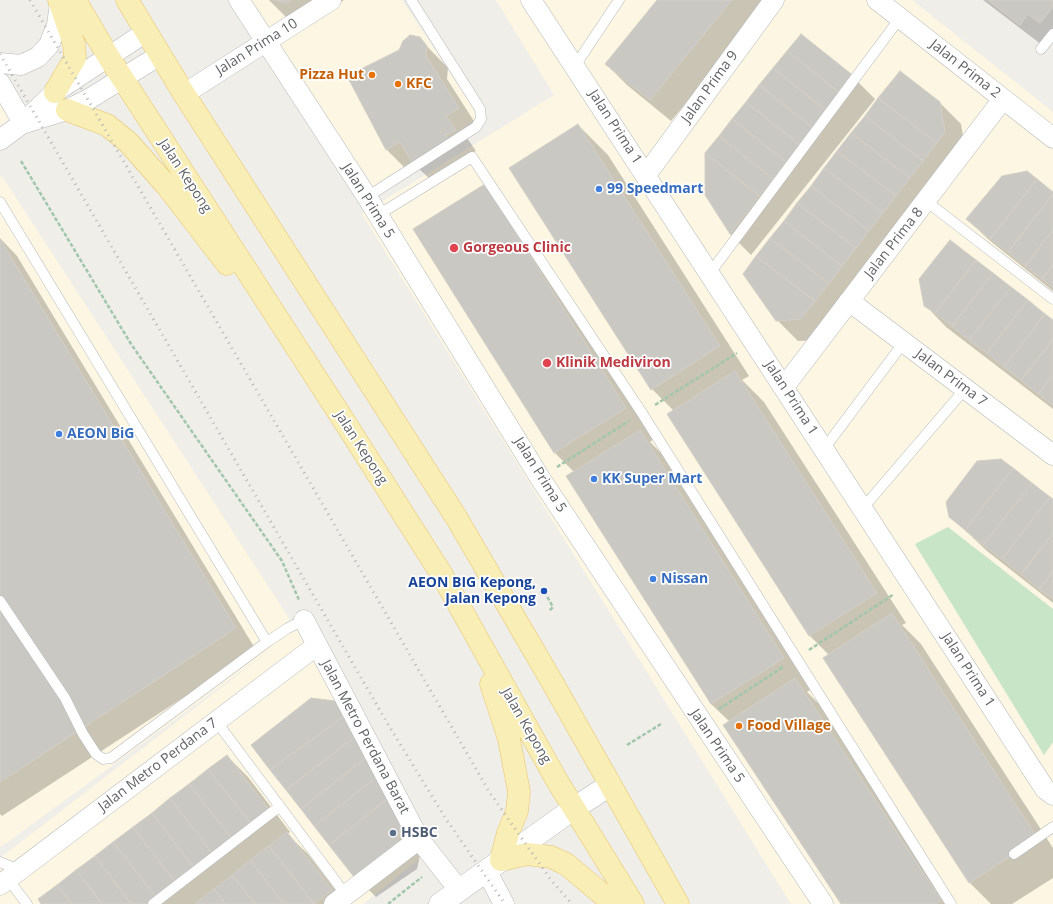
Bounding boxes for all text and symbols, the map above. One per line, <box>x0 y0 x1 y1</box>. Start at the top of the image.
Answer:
street label: Jalan Prima 10 <box>213 15 301 79</box>
street label: Jalan Prima 2 <box>926 36 1004 102</box>
street label: Jalan Prima 9 <box>678 48 742 126</box>
place label: Pizza Hut <box>299 67 364 83</box>
marker: Pizza Hut <box>367 70 377 80</box>
place label: KFC <box>406 76 432 92</box>
marker: KFC <box>393 79 403 89</box>
street label: Jalan Prima 1 <box>585 87 645 167</box>
street label: Jalan Kepong <box>155 136 215 216</box>
street label: Jalan Prima 5 <box>338 160 398 242</box>
place label: 99 Speedmart <box>607 181 703 197</box>
marker: 99 Speedmart <box>594 184 604 194</box>
street label: Jalan Prima 8 <box>861 204 927 282</box>
place label: Gorgeous Clinic <box>463 240 571 256</box>
marker: Gorgeous Clinic <box>448 242 460 254</box>
street label: Jalan Prima 7 <box>912 346 990 410</box>
place label: Klinik Mediviron <box>556 355 671 371</box>
marker: Klinik Mediviron <box>541 357 553 369</box>
street label: Jalan Prima 1 <box>761 358 821 438</box>
street label: Jalan Kepong <box>331 408 391 488</box>
place label: AEON BiG <box>67 426 134 442</box>
marker: AEON BiG <box>54 429 64 439</box>
street label: Jalan Prima 5 <box>510 434 570 516</box>
place label: KK Super Mart <box>602 471 702 487</box>
marker: KK Super Mart <box>589 474 599 484</box>
place label: Nissan <box>661 571 708 587</box>
marker: Nissan <box>648 574 658 584</box>
place label: AEON BIG Kepong, Jalan Kepong <box>408 575 536 608</box>
marker: AEON BIG Kepong, Jalan Kepong <box>539 586 549 596</box>
street label: Jalan Prima 1 <box>938 630 998 710</box>
street label: Jalan Metro Perdana Barat <box>317 657 413 817</box>
street label: Jalan Kepong <box>498 685 554 767</box>
street label: Jalan Prima 5 <box>686 706 748 786</box>
street label: Jalan Metro Perdana 7 <box>95 715 221 815</box>
place label: Food Village <box>747 718 831 734</box>
marker: Food Village <box>734 721 744 731</box>
place label: HSBC <box>401 825 438 841</box>
marker: HSBC <box>388 828 398 838</box>

